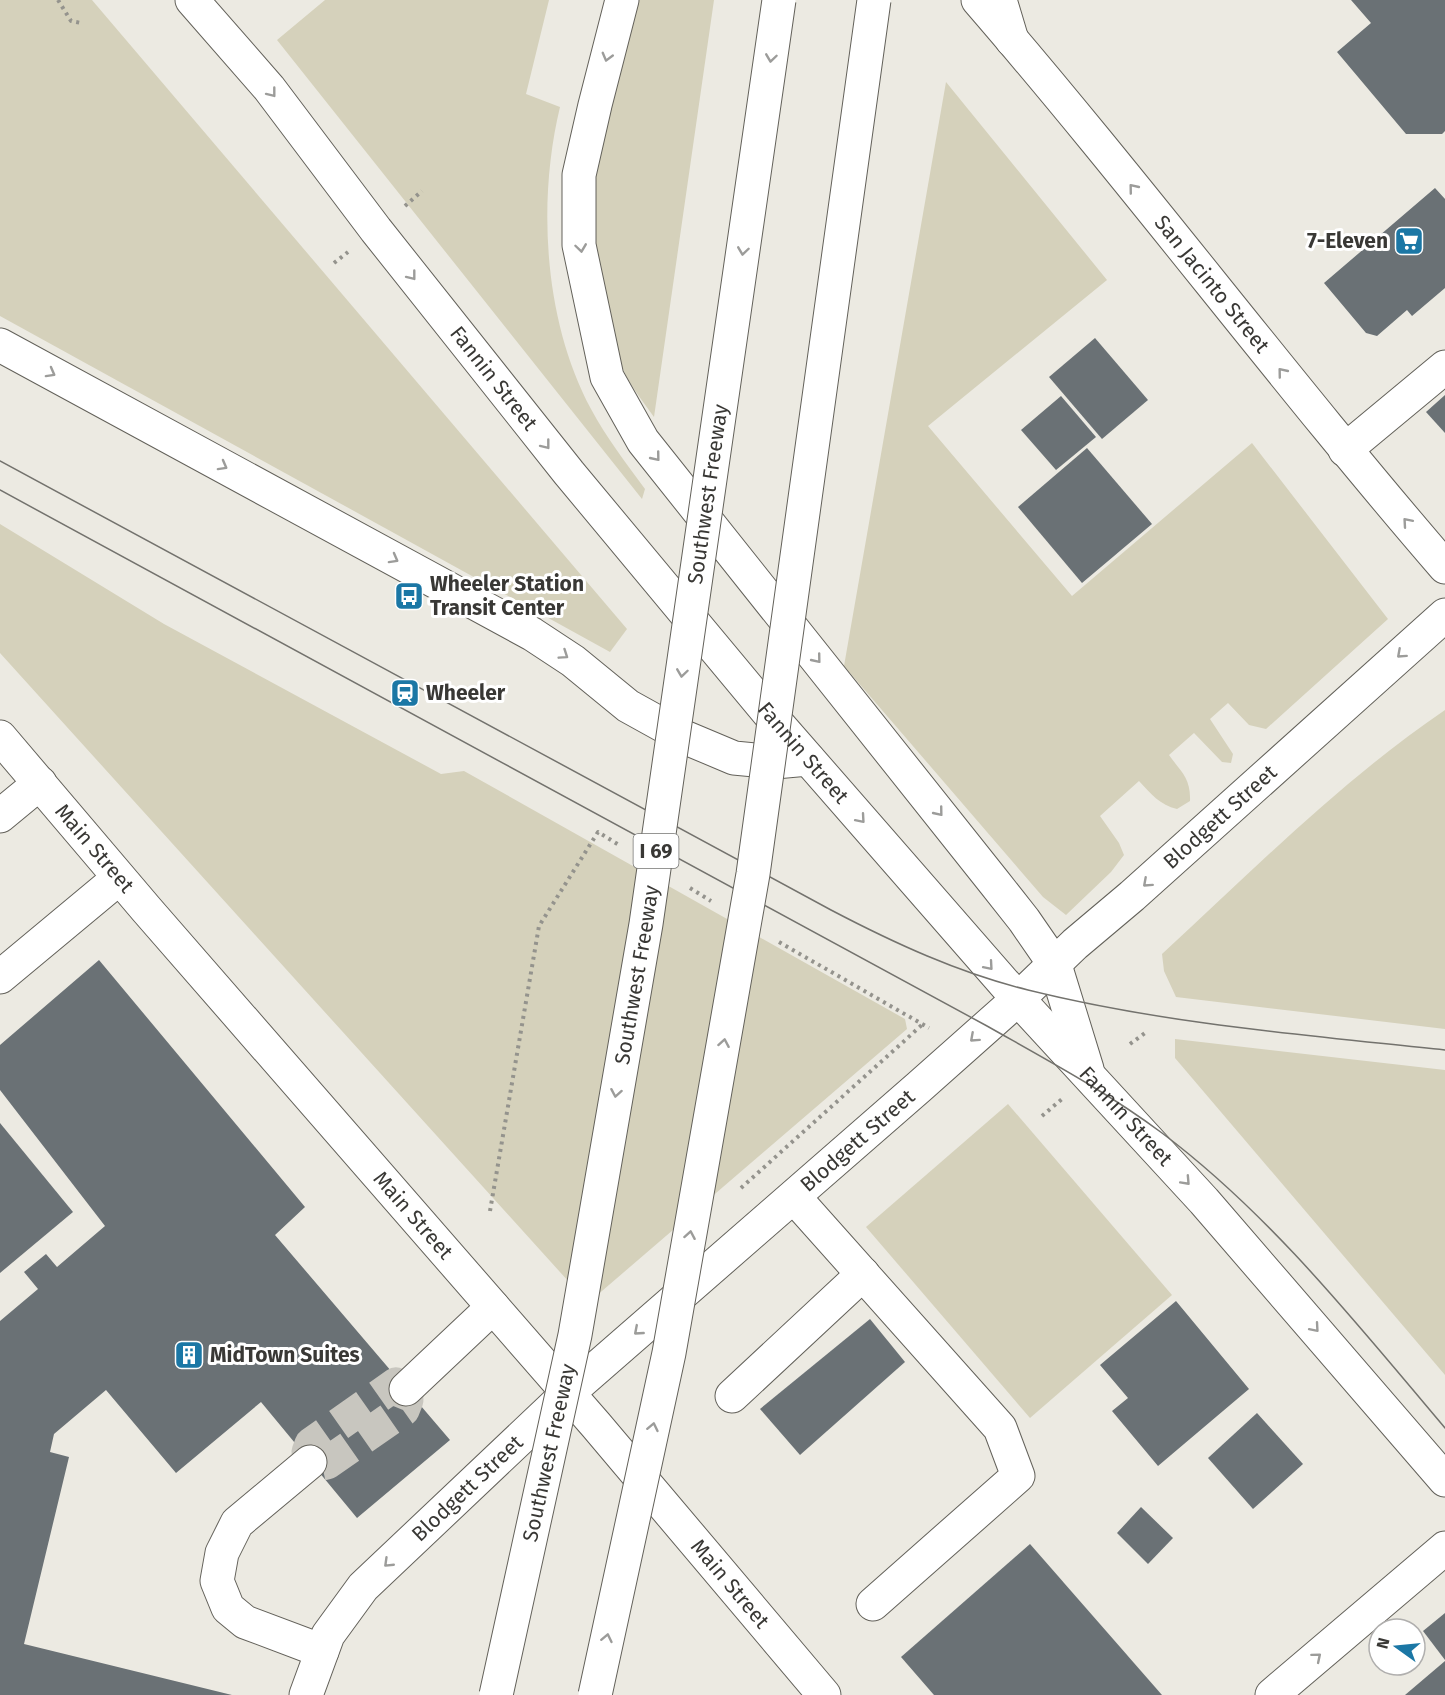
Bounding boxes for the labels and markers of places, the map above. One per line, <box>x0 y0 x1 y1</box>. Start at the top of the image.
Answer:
supermarket icon: 7-Eleven <box>1393 225 1425 257</box>
place label: 7-Eleven <box>1307 228 1388 254</box>
place label: Wheeler Station Transit Center <box>430 571 584 621</box>
bus stop icon: Wheeler Station Transit Center <box>393 580 425 612</box>
station icon: Wheeler <box>389 677 421 709</box>
place label: Wheeler <box>426 680 506 706</box>
building icon: MidTown Suites <box>173 1339 205 1371</box>
place label: MidTown Suites <box>210 1342 360 1368</box>

